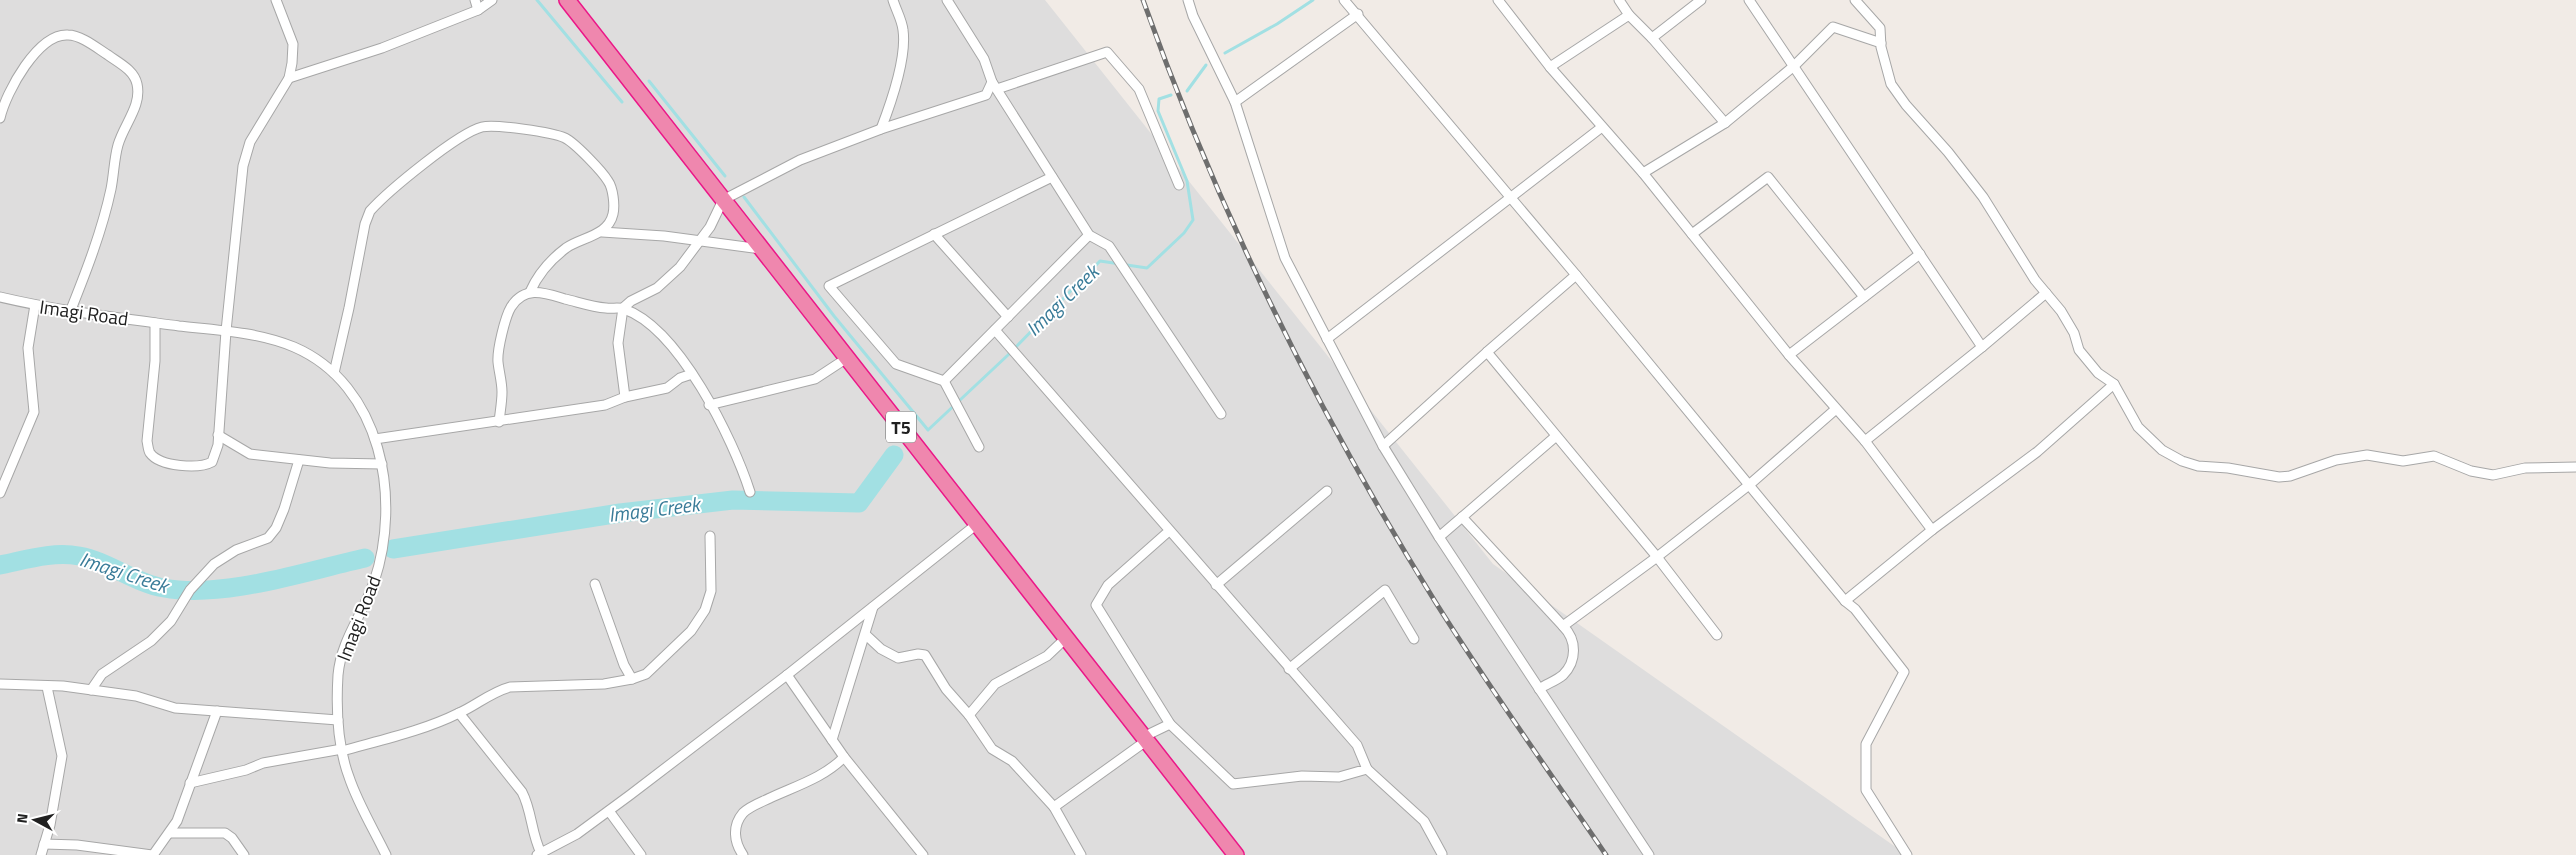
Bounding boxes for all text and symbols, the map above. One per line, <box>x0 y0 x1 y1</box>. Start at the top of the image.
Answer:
water label: Imagi Creek <box>1018 256 1107 343</box>
street label: Imagi Road <box>38 291 130 333</box>
road number: T5 <box>886 412 916 442</box>
water label: Imagi Creek <box>607 488 703 530</box>
water label: Imagi Creek <box>76 543 174 602</box>
street label: Imagi Road <box>328 571 388 665</box>
north arrow <box>10 795 60 845</box>
text: N <box>11 812 33 824</box>

